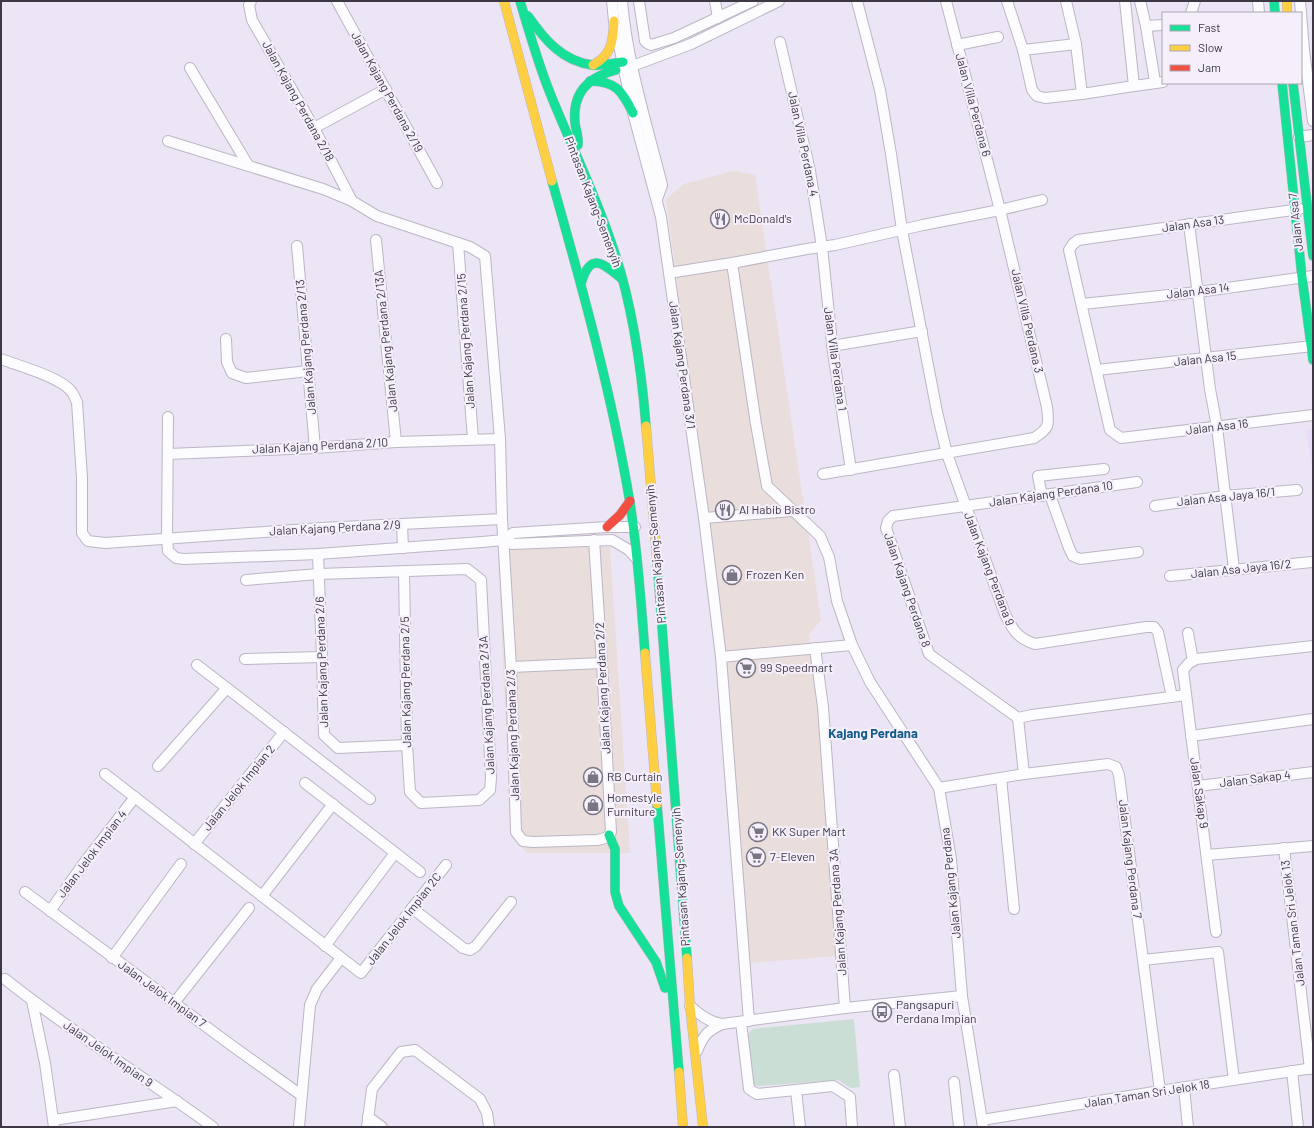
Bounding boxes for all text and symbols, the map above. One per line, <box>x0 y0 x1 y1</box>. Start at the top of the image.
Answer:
legend <box>1162 12 1302 84</box>
text: Fast <box>1198 20 1221 34</box>
street label: Jalan Kajang Perdana 2/19 <box>349 29 427 154</box>
street label: Jalan Kajang Perdana 2/18 <box>260 38 338 163</box>
text: Slow <box>1198 40 1223 54</box>
street label: Jalan Villa Perdana 6 <box>953 52 995 158</box>
text: Jam <box>1198 60 1221 74</box>
street label: Jalan Villa Perdana 4 <box>786 90 822 198</box>
street label: Pintasan Kajang-Semenyih <box>562 134 625 269</box>
street label: Jalan Asa 7 <box>1285 192 1305 252</box>
restaurant icon: McDonald's <box>709 208 731 230</box>
place label: McDonald's <box>734 211 792 225</box>
street label: Jalan Asa 13 <box>1161 212 1225 234</box>
street label: Jalan Villa Perdana 3 <box>1009 267 1047 374</box>
street label: Jalan Kajang Perdana 2/13A <box>371 269 399 413</box>
street label: Jalan Kajang Perdana 2/15 <box>453 273 477 409</box>
street label: Jalan Kajang Perdana 2/13 <box>292 279 318 415</box>
street label: Jalan Asa 14 <box>1166 279 1230 301</box>
street label: Jalan Kajang Perdana 3/1 <box>667 300 699 430</box>
street label: Jalan Villa Perdana 1 <box>822 306 850 412</box>
street label: Jalan Asa 15 <box>1173 348 1237 368</box>
street label: Jalan Asa 16 <box>1185 415 1249 437</box>
street label: Jalan Kajang Perdana 2/10 <box>252 434 388 456</box>
street label: Jalan Kajang Perdana 10 <box>988 477 1114 509</box>
street label: Pintasan Kajang-Semenyih <box>642 484 668 624</box>
street label: Jalan Asa Jaya 16/1 <box>1176 484 1276 508</box>
restaurant icon: Al Habib Bistro <box>714 499 736 521</box>
place label: Al Habib Bistro <box>739 502 816 516</box>
street label: Jalan Kajang Perdana 9 <box>962 510 1018 627</box>
street label: Jalan Kajang Perdana 2/9 <box>269 517 401 537</box>
street label: Jalan Kajang Perdana 8 <box>882 531 934 649</box>
street label: Jalan Asa Jaya 16/2 <box>1190 556 1292 580</box>
shop icon: Frozen Ken <box>721 564 743 586</box>
place label: Frozen Ken <box>746 567 804 581</box>
street label: Jalan Kajang Perdana 2/6 <box>312 596 330 728</box>
street label: Jalan Kajang Perdana 2/5 <box>397 616 413 748</box>
street label: Jalan Kajang Perdana 2/2 <box>592 622 612 754</box>
street label: Jalan Kajang Perdana 2/3A <box>475 635 497 775</box>
supermarket icon: 99 Speedmart <box>735 657 757 679</box>
place label: 99 Speedmart <box>760 660 833 674</box>
street label: Jalan Kajang Perdana 2/3 <box>503 669 521 801</box>
district label: Kajang Perdana <box>828 725 918 741</box>
street label: Jalan Jelok Impian 2 <box>199 742 277 833</box>
street label: Jalan Sakap 9 <box>1188 757 1212 829</box>
shop icon: RB Curtain <box>582 766 604 788</box>
street label: Jalan Sakap 4 <box>1218 767 1291 789</box>
place label: RB Curtain <box>607 769 663 783</box>
place label: Homestyle Furniture <box>607 790 662 818</box>
shop icon: Homestyle Furniture <box>582 794 604 816</box>
street label: Jalan Kajang Perdana 7 <box>1117 799 1145 919</box>
street label: Jalan Jelok Impian 4 <box>54 807 129 900</box>
street label: Pintasan Kajang-Semenyih <box>668 807 692 947</box>
supermarket icon: KK Super Mart <box>747 821 769 843</box>
place label: KK Super Mart <box>772 824 846 838</box>
street label: Jalan Kajang Perdana <box>937 827 963 939</box>
supermarket icon: 7-Eleven <box>745 846 767 868</box>
street label: Jalan Kajang Perdana 3A <box>826 848 848 976</box>
place label: 7-Eleven <box>770 849 815 863</box>
street label: Jalan Taman Sri Jelok 13 <box>1277 859 1307 987</box>
street label: Jalan Jelok Impian 2C <box>363 869 444 967</box>
street label: Jalan Jelok Impian 7 <box>116 957 210 1030</box>
place label: Pangsapuri Perdana Impian <box>896 997 977 1025</box>
bus stop icon: Pangsapuri Perdana Impian <box>871 1001 893 1023</box>
street label: Jalan Jelok Impian 9 <box>61 1017 156 1089</box>
street label: Jalan Taman Sri Jelok 18 <box>1083 1076 1211 1110</box>

